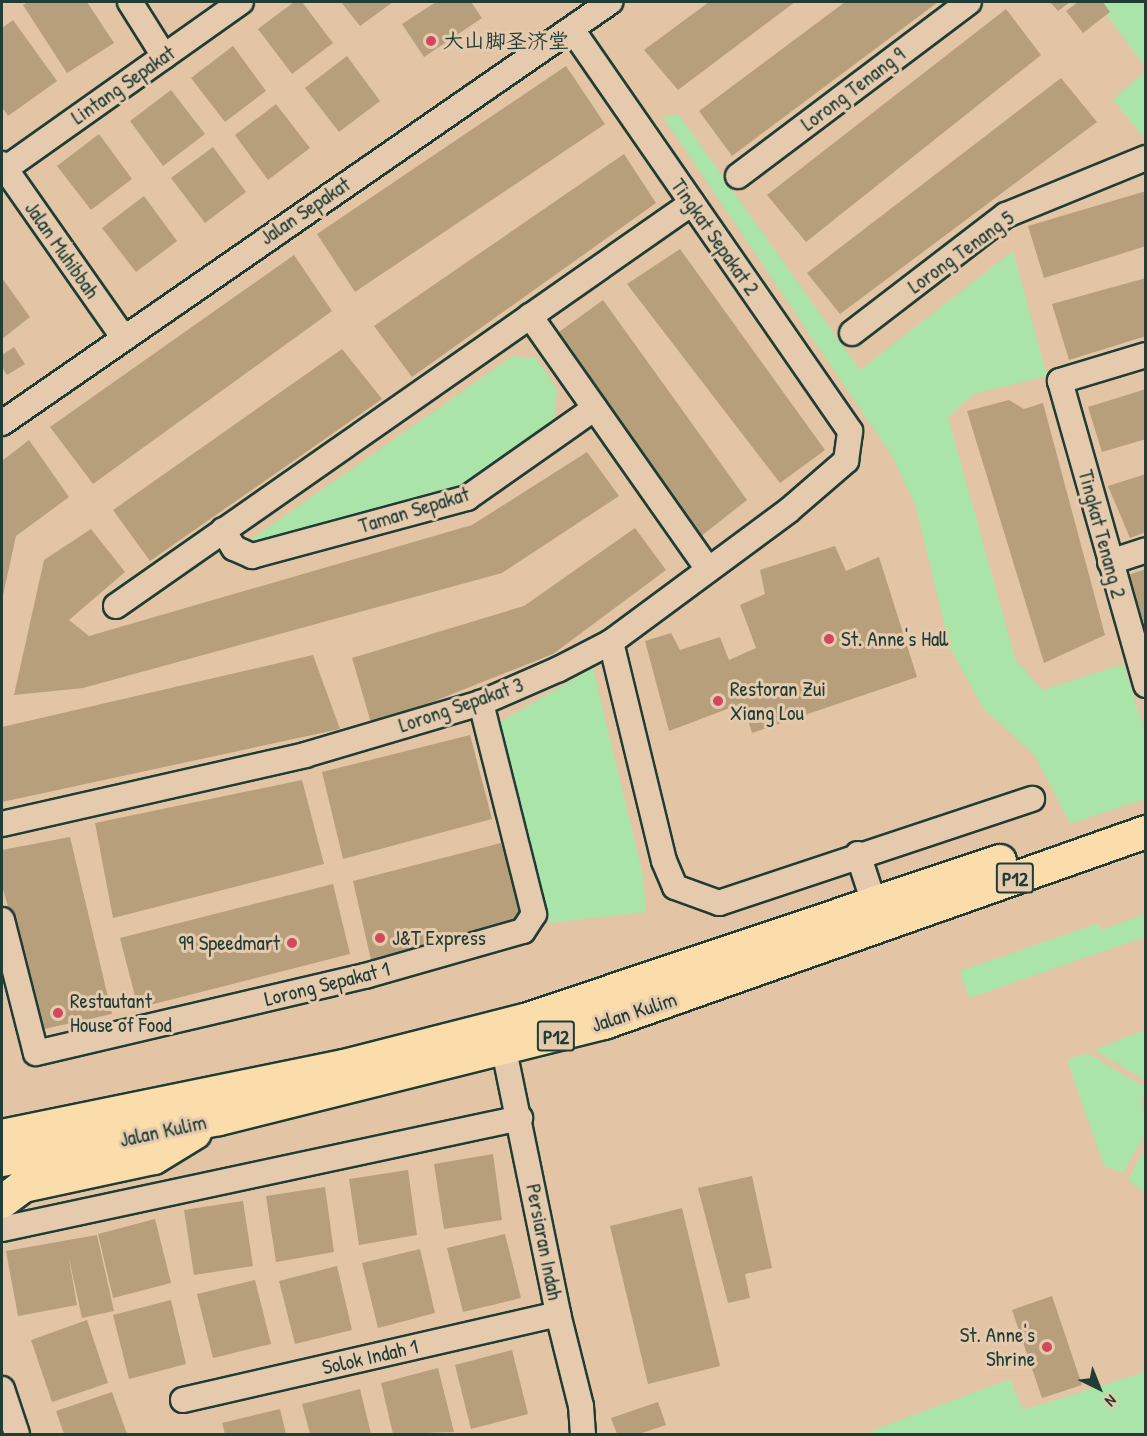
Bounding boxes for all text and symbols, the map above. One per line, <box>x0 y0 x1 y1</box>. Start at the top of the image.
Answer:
place label: 大山脚圣济堂 <box>443 28 569 54</box>
marker: 大山脚圣济堂 <box>424 34 438 48</box>
street label: Lintang Sepakat <box>66 40 180 130</box>
street label: Lorong Tenang 9 <box>796 42 910 136</box>
street label: Jalan Sepakat <box>255 172 355 250</box>
street label: Tingkat Sepakat 2 <box>666 174 764 300</box>
street label: Jalan Muhibbah <box>19 197 105 303</box>
street label: Lorong Tenang 5 <box>903 205 1019 299</box>
street label: Tingkat Tenang 2 <box>1073 467 1131 601</box>
street label: Taman Sepakat <box>356 481 472 539</box>
place label: St. Anne's Hall <box>841 626 948 652</box>
marker: St. Anne's Hall <box>822 632 836 646</box>
street label: Lorong Sepakat 3 <box>395 672 527 738</box>
place label: Restoran Zui Xiang Lou <box>730 676 826 726</box>
marker: Restoran Zui Xiang Lou <box>711 694 725 708</box>
road number: P12 <box>996 861 1034 895</box>
place label: J&T Express <box>392 925 486 951</box>
place label: 99 Speedmart <box>178 930 280 956</box>
marker: J&T Express <box>373 931 387 945</box>
marker: 99 Speedmart <box>285 936 299 950</box>
street label: Lorong Sepakat 1 <box>262 956 392 1012</box>
street label: Jalan Kulim <box>588 986 680 1038</box>
place label: Restautant House of Food <box>70 988 172 1038</box>
marker: Restautant House of Food <box>51 1006 65 1020</box>
road number: P12 <box>536 1019 576 1053</box>
street label: Jalan Kulim <box>117 1110 209 1152</box>
street label: Persiaran Indah <box>520 1182 568 1302</box>
place label: St. Anne's Shrine <box>960 1322 1035 1372</box>
street label: Solok Indah 1 <box>320 1334 420 1380</box>
marker: St. Anne's Shrine <box>1040 1340 1054 1354</box>
north arrow <box>1069 1358 1129 1418</box>
text: N <box>1101 1390 1122 1412</box>

